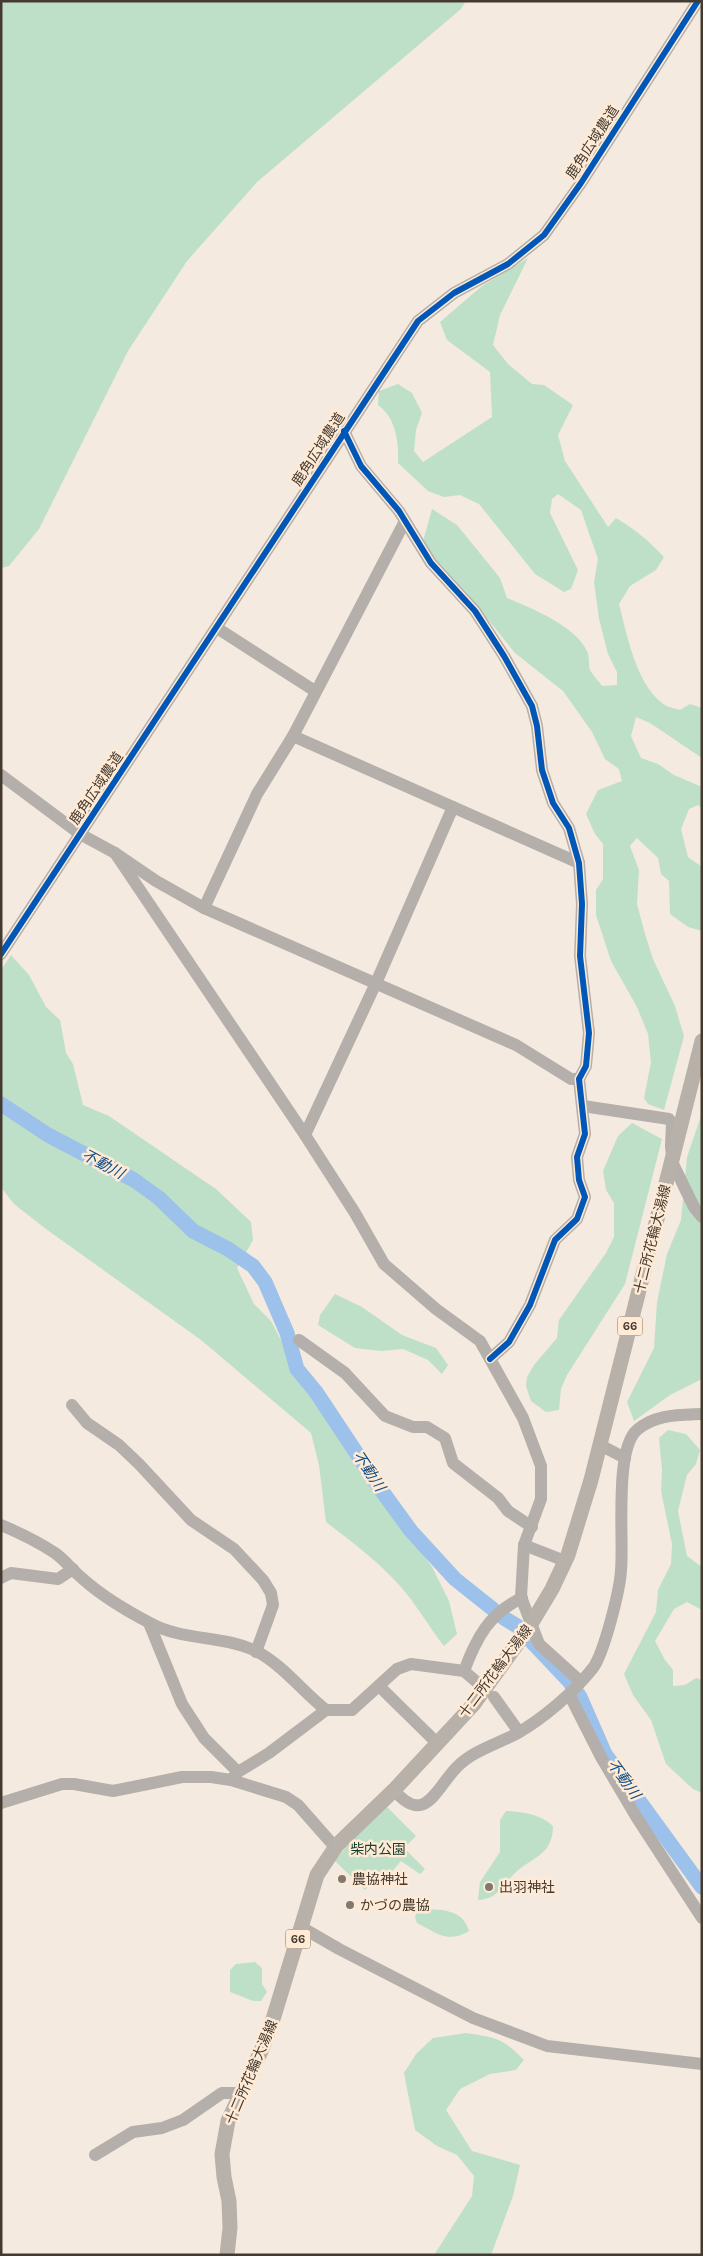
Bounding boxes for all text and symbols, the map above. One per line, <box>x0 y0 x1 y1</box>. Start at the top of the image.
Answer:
street label: 鹿角広域農道 <box>562 102 622 182</box>
street label: 鹿角広域農道 <box>288 409 348 489</box>
street label: 鹿角広域農道 <box>66 749 127 828</box>
water label: 不動川 <box>79 1145 129 1183</box>
street label: 十二所花輪大湯線 <box>631 1183 674 1296</box>
road number: 66 <box>618 1316 642 1335</box>
water label: 不動川 <box>349 1447 390 1496</box>
street label: 十二所花輪大湯線 <box>455 1621 536 1721</box>
water label: 不動川 <box>603 1756 646 1804</box>
park label: 柴内公園 <box>350 1841 406 1858</box>
place label: 農協神社 <box>352 1871 408 1888</box>
marker: 農協神社 <box>336 1873 348 1885</box>
place label: 出羽神社 <box>499 1879 555 1896</box>
marker: 出羽神社 <box>483 1881 495 1893</box>
place label: かづの農協 <box>360 1897 430 1914</box>
marker: かづの農協 <box>344 1899 356 1911</box>
road number: 66 <box>286 1930 310 1948</box>
street label: 十二所花輪大湯線 <box>222 2017 281 2127</box>

